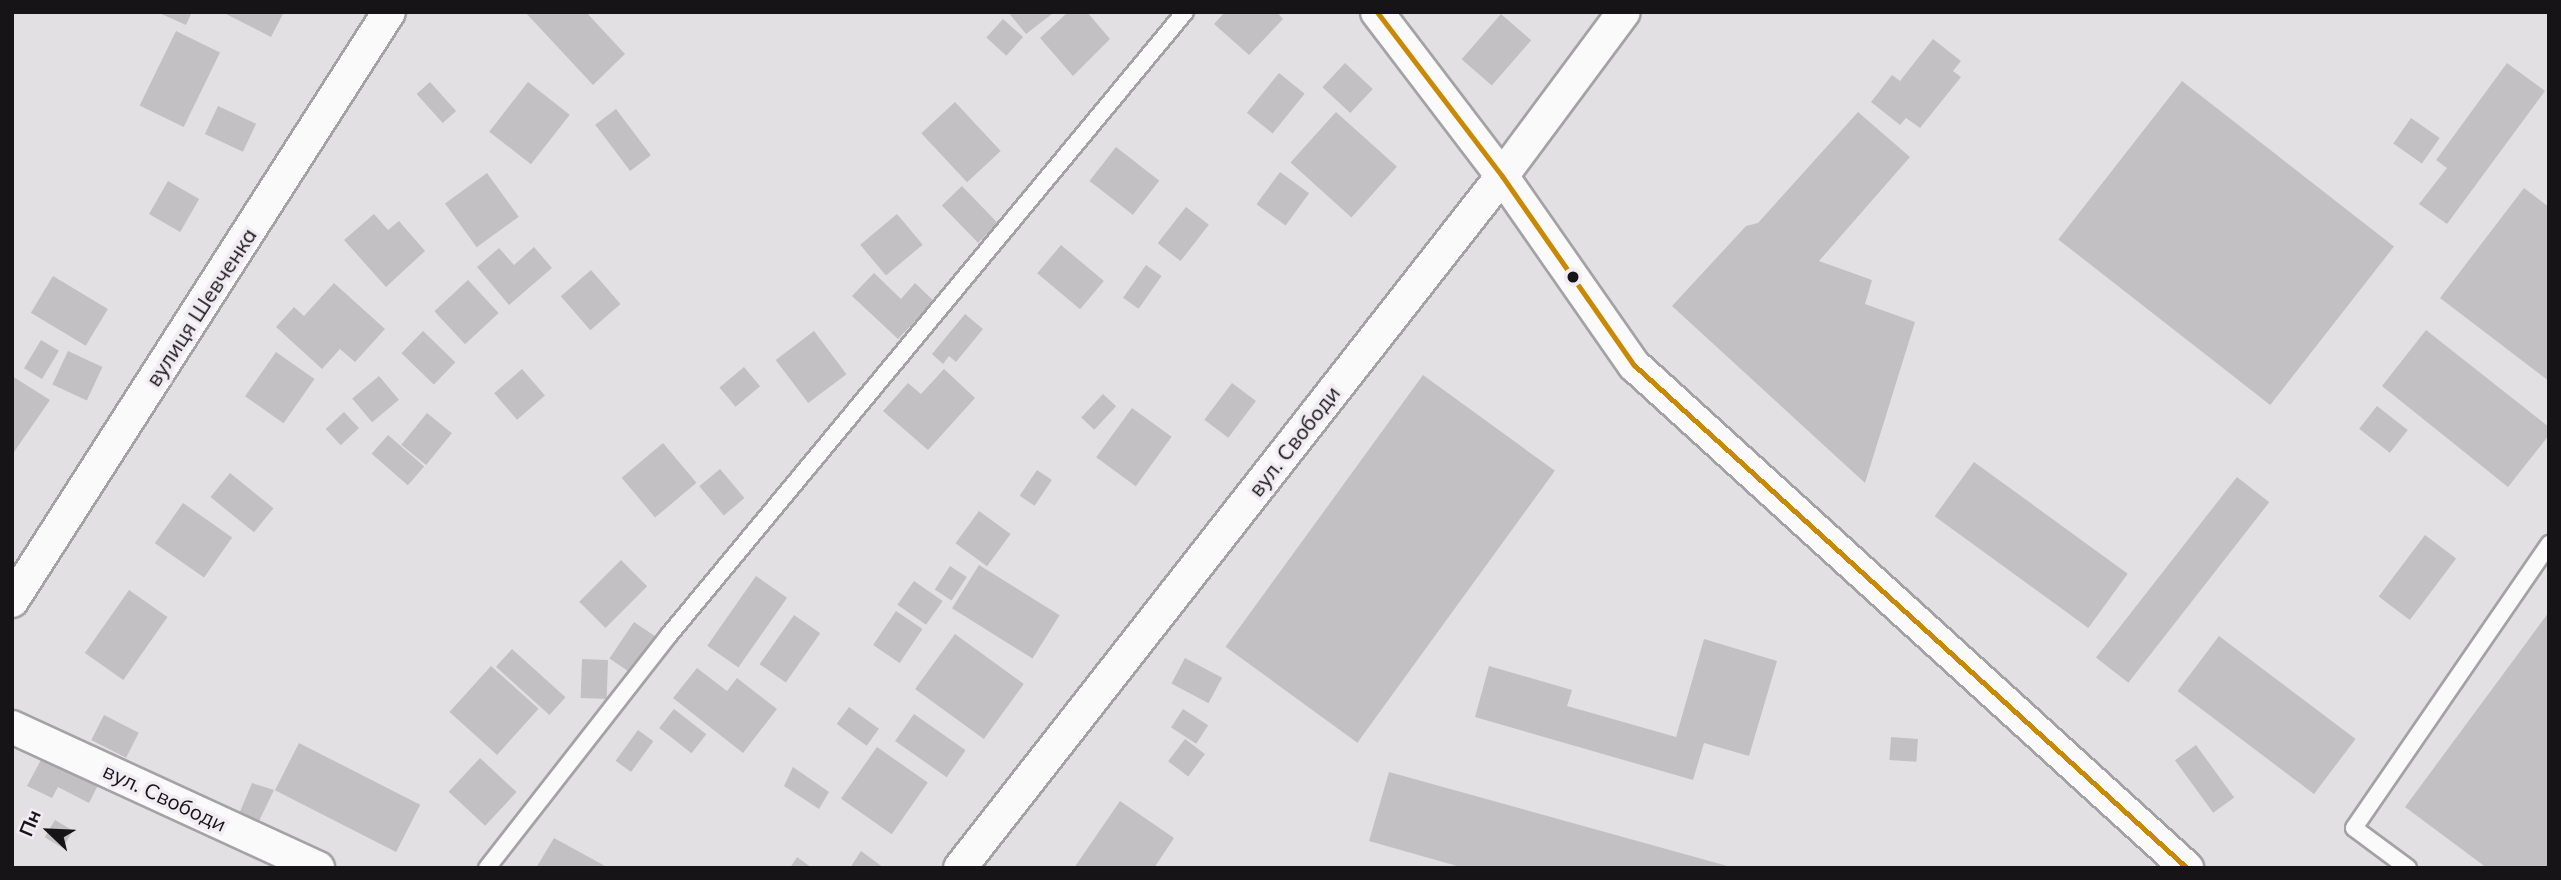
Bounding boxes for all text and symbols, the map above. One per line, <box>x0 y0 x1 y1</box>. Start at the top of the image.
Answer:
street label: вулиця Шевченка <box>141 223 261 391</box>
unlabelled marker <box>1566 270 1580 284</box>
street label: вул. Свободи <box>1243 381 1345 501</box>
street label: вул. Свободи <box>99 757 231 837</box>
north arrow <box>14 796 84 866</box>
text: Пн <box>13 806 46 840</box>

